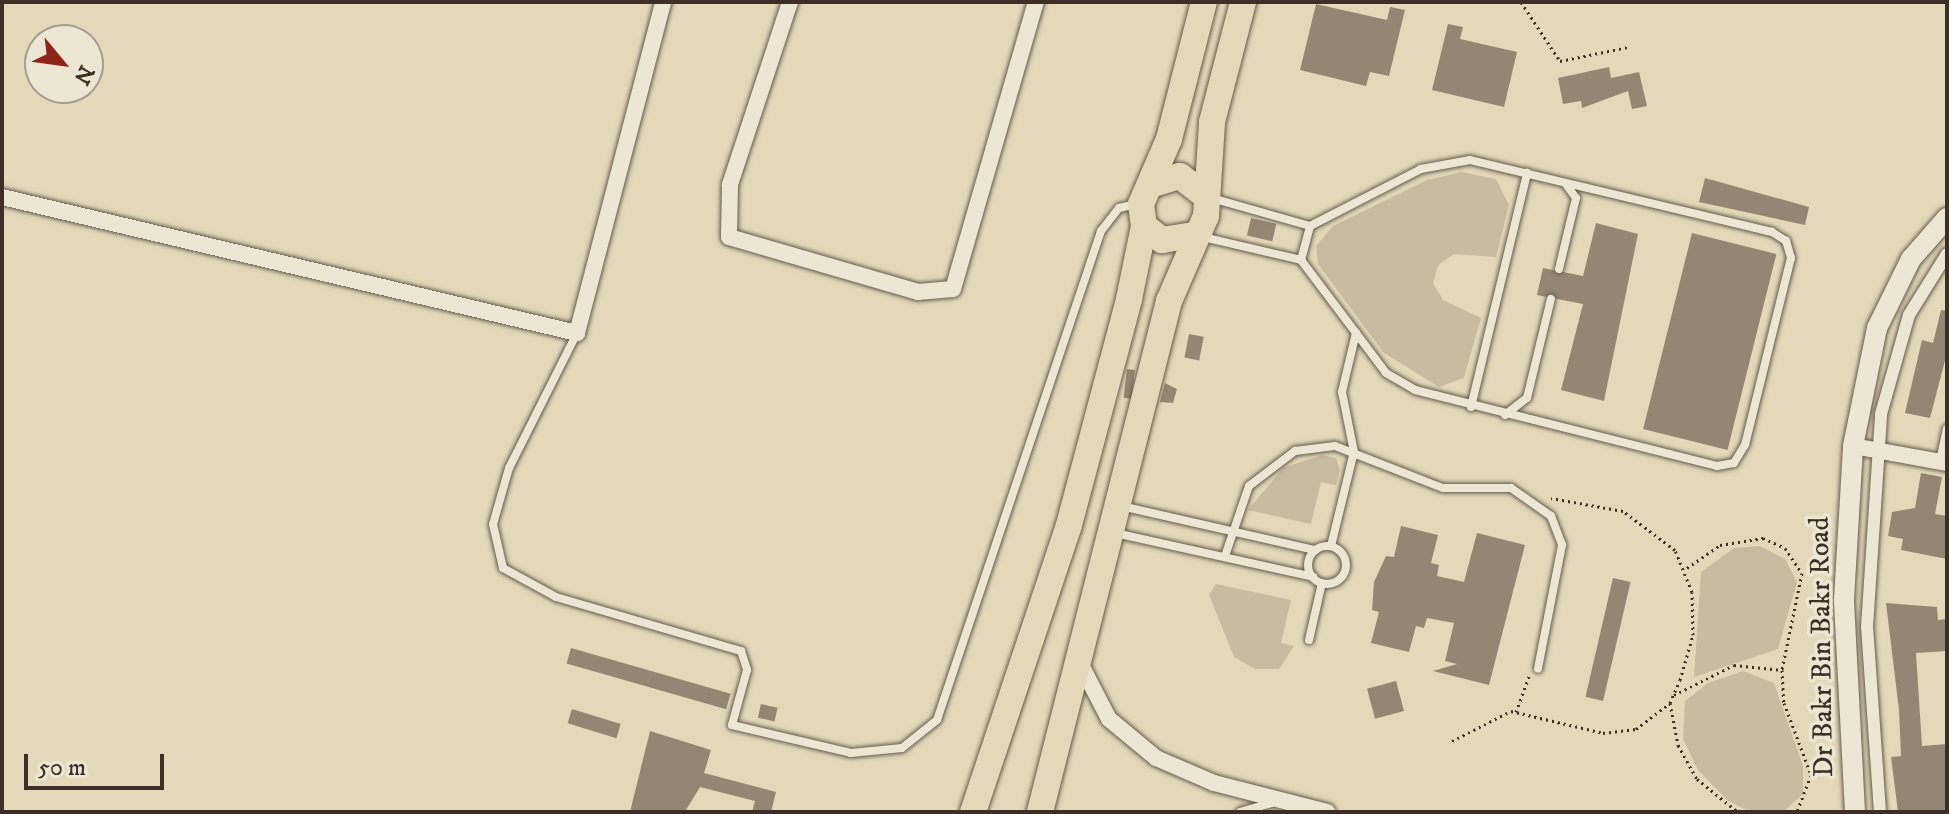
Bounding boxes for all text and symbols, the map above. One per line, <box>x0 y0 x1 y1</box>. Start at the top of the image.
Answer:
north arrow <box>24 24 104 104</box>
text: N <box>67 60 100 89</box>
street label: Dr Bakr Bin Bakr Road <box>1803 516 1841 778</box>
scale bar <box>28 738 168 788</box>
text: 50 m <box>38 753 86 783</box>

